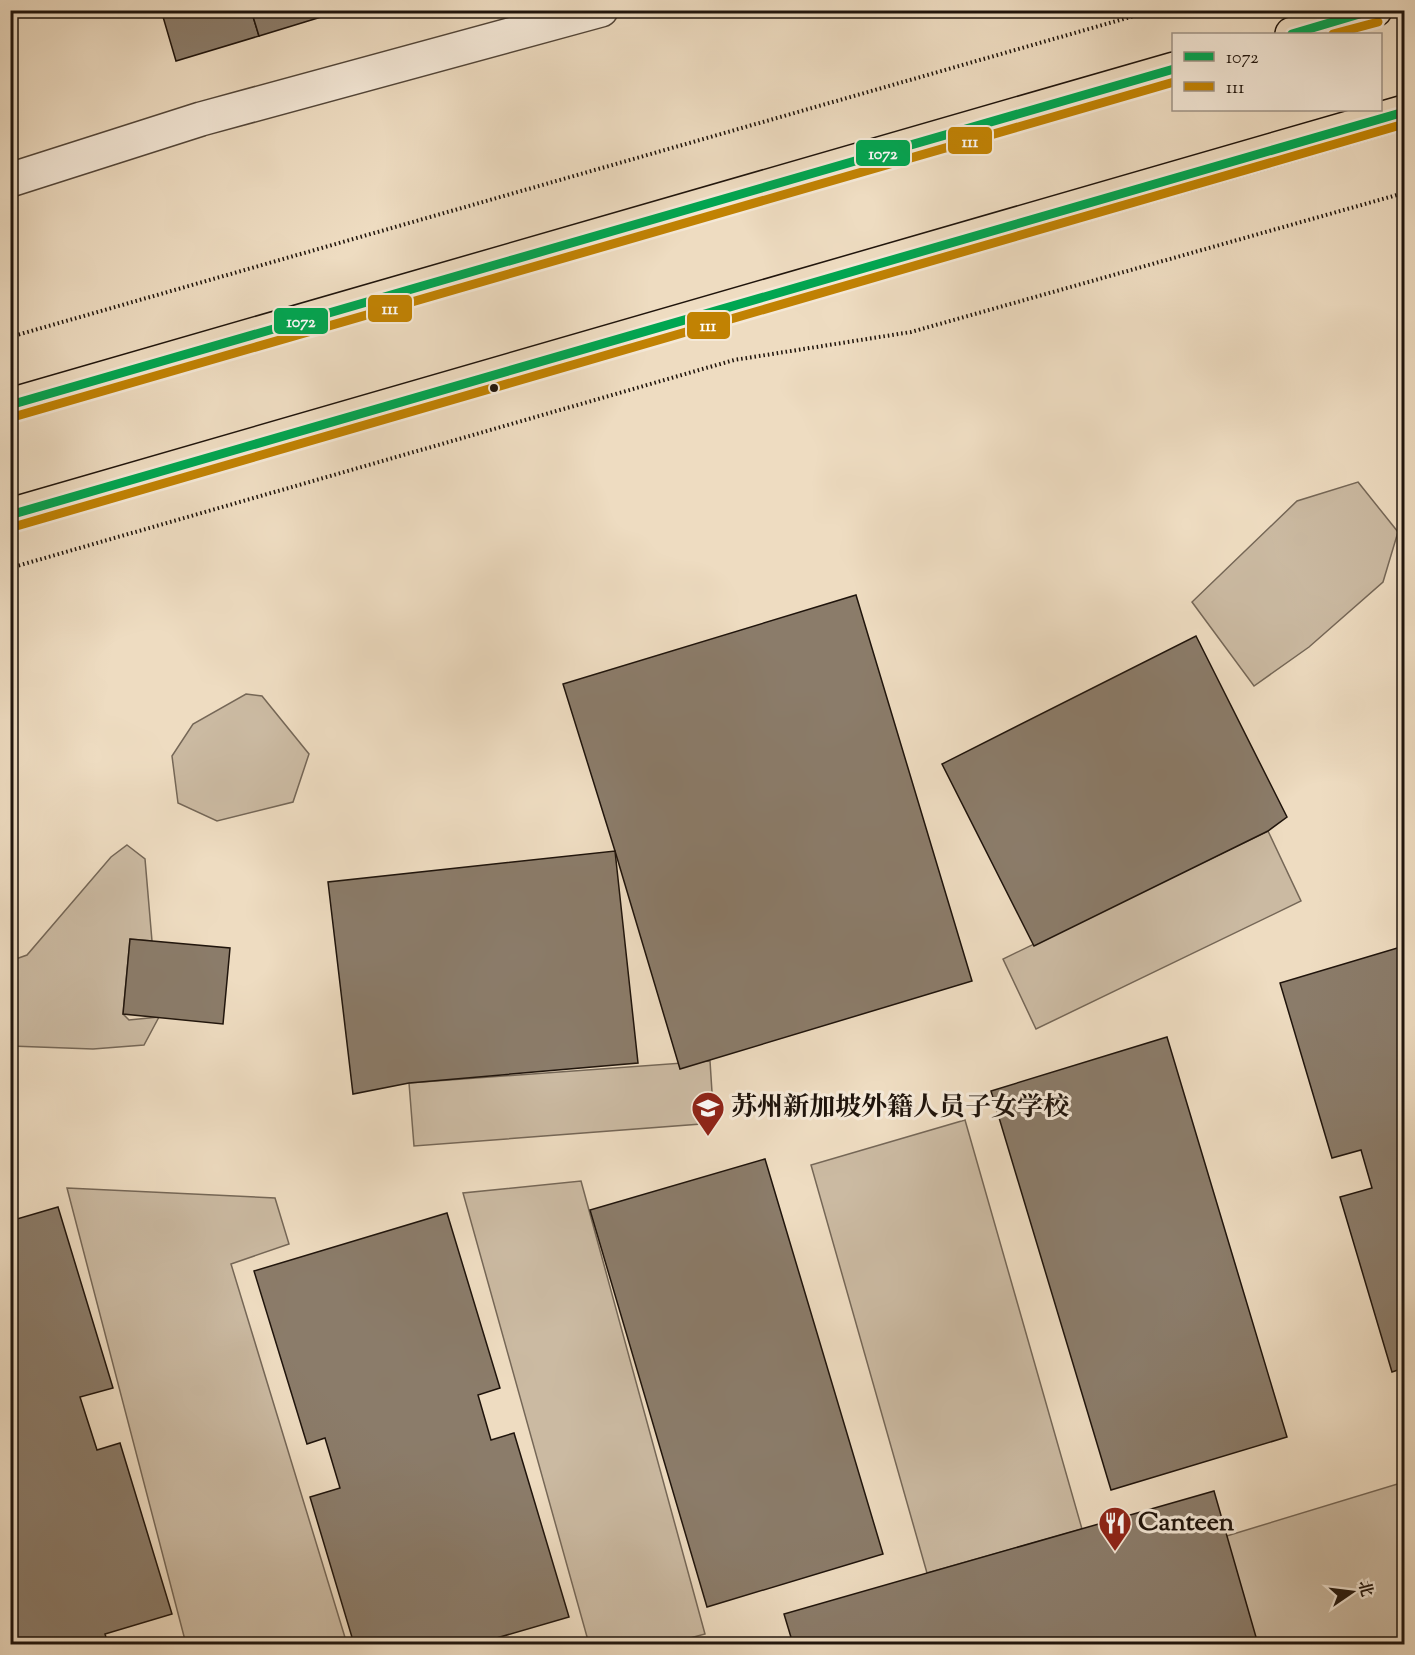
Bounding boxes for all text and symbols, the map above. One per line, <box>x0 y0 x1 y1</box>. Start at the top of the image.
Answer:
legend <box>1172 33 1382 111</box>
text: 1072 <box>1226 46 1259 72</box>
text: 111 <box>1226 76 1244 102</box>
line badge: 111 <box>947 126 993 155</box>
text: 111 <box>962 132 979 155</box>
line badge: 1072 <box>855 139 911 167</box>
text: 1072 <box>868 144 898 167</box>
line badge: 111 <box>367 294 413 323</box>
text: 111 <box>382 299 399 322</box>
line badge: 1072 <box>273 307 329 335</box>
line badge: 111 <box>686 311 731 340</box>
text: 1072 <box>286 312 316 335</box>
text: 111 <box>700 316 717 339</box>
unlabelled marker <box>488 382 500 394</box>
school or university icon: 苏州新加坡外籍人员子女学校 <box>690 1090 726 1137</box>
place label: 苏州新加坡外籍人员子女学校 <box>731 1090 1069 1127</box>
restaurant icon: Canteen <box>1097 1505 1133 1552</box>
place label: Canteen <box>1138 1505 1235 1542</box>
north arrow <box>1322 1562 1382 1622</box>
text: 北 <box>1351 1578 1377 1600</box>

